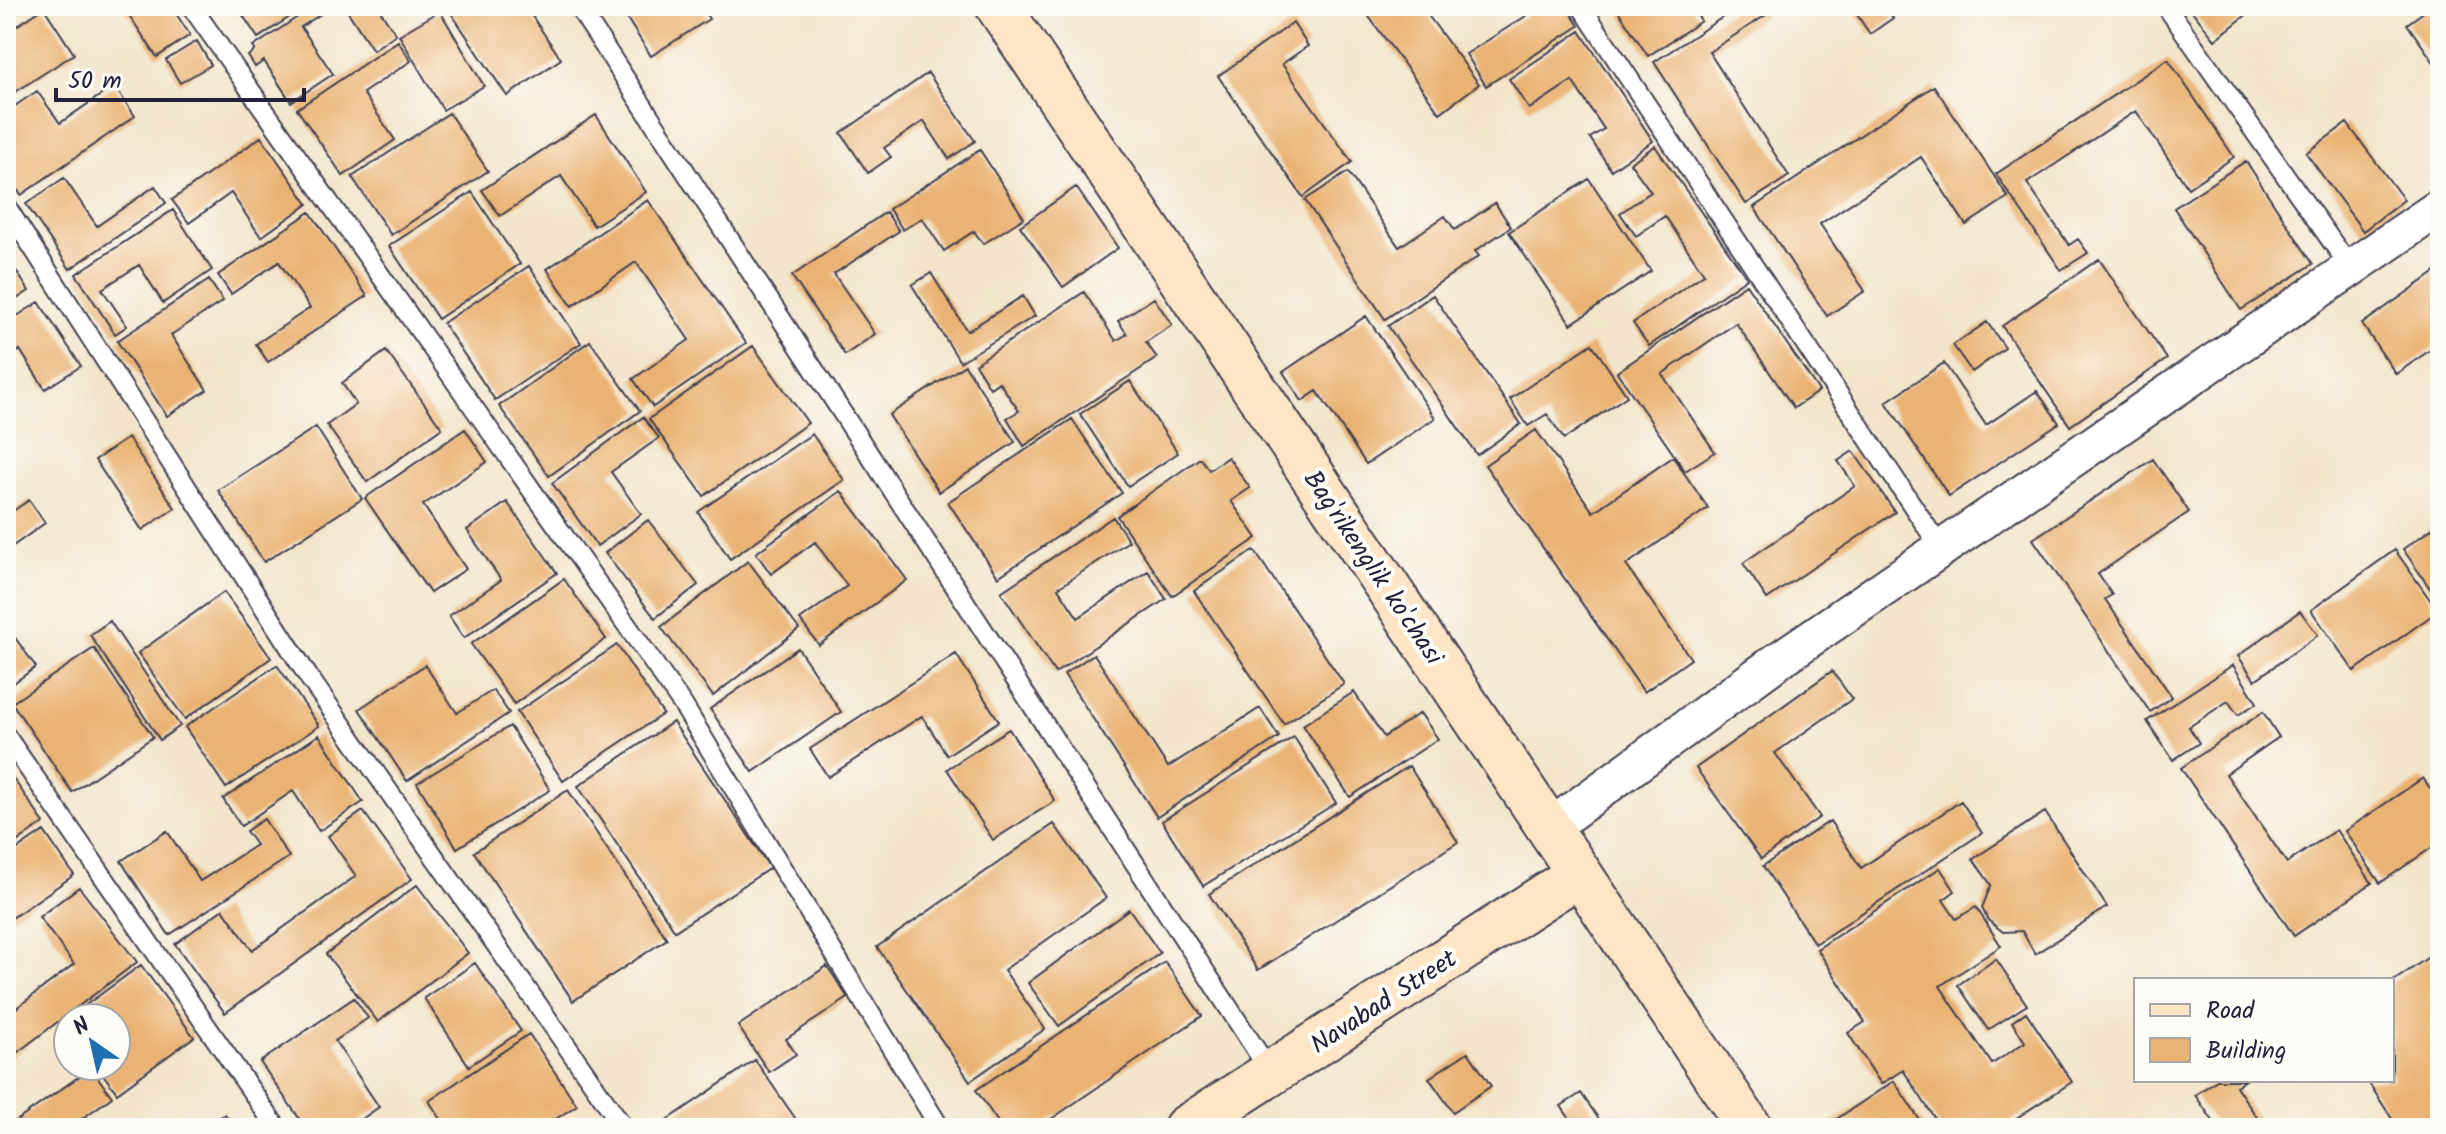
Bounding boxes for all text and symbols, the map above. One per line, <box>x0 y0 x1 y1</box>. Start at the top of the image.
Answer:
scale bar <box>56 52 304 102</box>
text: 50 m <box>68 62 122 101</box>
street label: Bag'rikenglik ko'chasi <box>1291 462 1454 676</box>
street label: Navabad Street <box>1302 939 1467 1066</box>
legend <box>2134 978 2394 1082</box>
text: Road <box>2206 992 2255 1031</box>
north arrow <box>52 1002 132 1082</box>
text: N <box>67 1009 98 1046</box>
text: Building <box>2206 1032 2286 1071</box>

